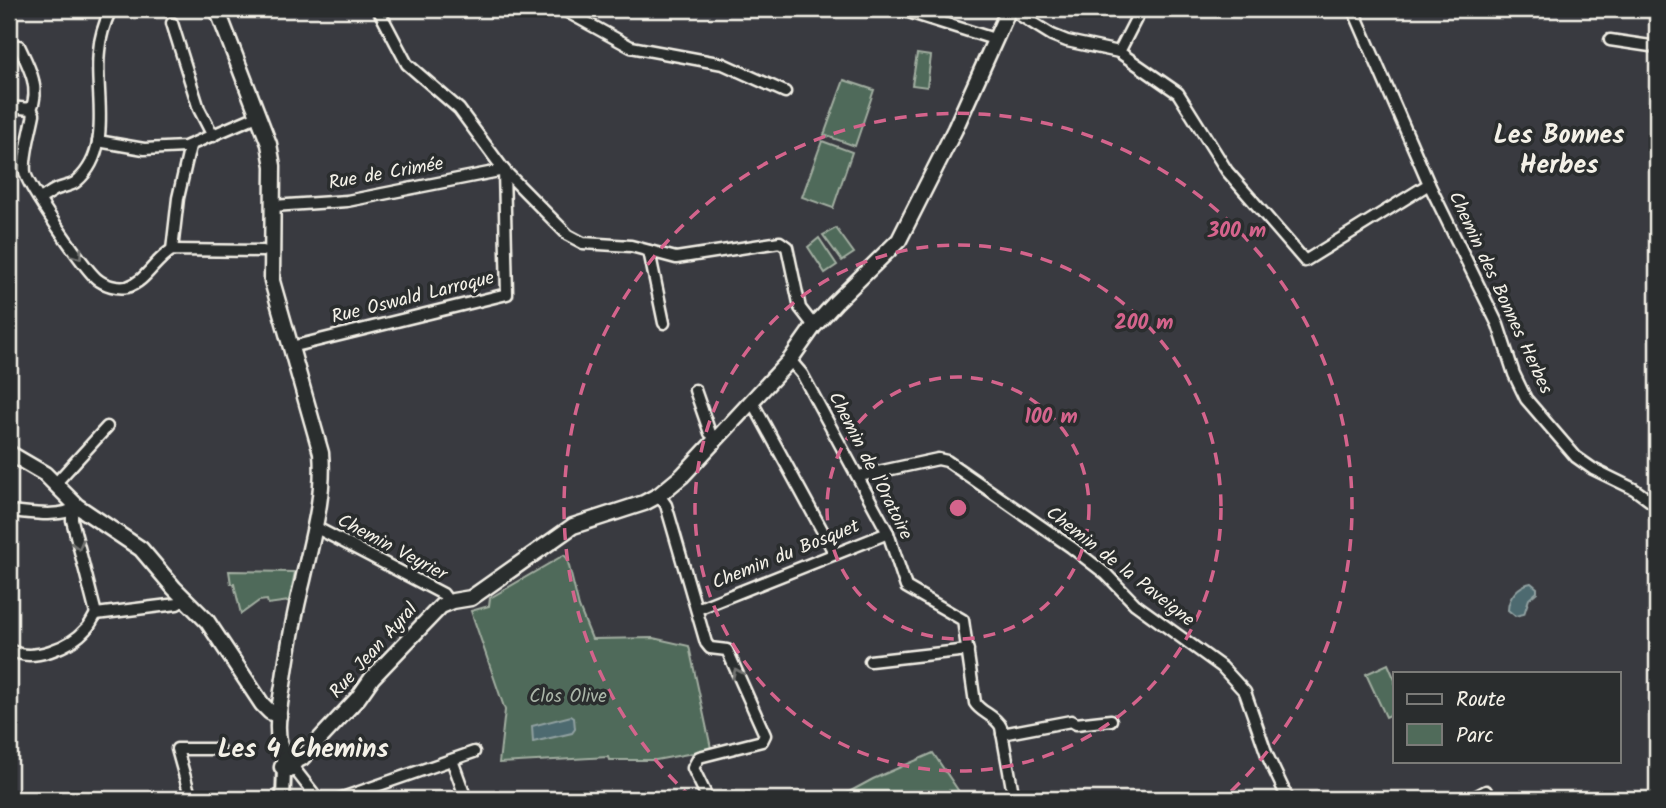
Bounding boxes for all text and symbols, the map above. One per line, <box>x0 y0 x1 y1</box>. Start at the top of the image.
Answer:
district label: Les Bonnes Herbes <box>1494 115 1624 187</box>
street label: Rue de Crimée <box>326 149 446 199</box>
street label: Chemin des Bonnes Herbes <box>1440 187 1560 399</box>
text: 300 m <box>1207 215 1266 248</box>
one-way arrow <box>70 247 83 259</box>
street label: Rue Oswald Larroque <box>328 263 498 333</box>
text: 200 m <box>1114 307 1174 340</box>
street label: Chemin de l'Oratoire <box>820 387 921 546</box>
text: 100 m <box>1024 401 1078 434</box>
centre of rings <box>946 496 970 520</box>
street label: Chemin de la Paveigne <box>1039 499 1201 635</box>
street label: Chemin Veyrier <box>332 506 454 590</box>
street label: Chemin du Bosquet <box>708 512 865 598</box>
one-way arrow <box>70 538 84 550</box>
street label: Rue Jean Ayral <box>322 596 426 706</box>
one-way arrow <box>731 668 745 680</box>
legend <box>1393 672 1620 762</box>
park label: Clos Olive <box>529 682 607 712</box>
text: Route <box>1456 684 1506 717</box>
text: Parc <box>1456 720 1494 753</box>
district label: Les 4 Chemins <box>217 729 389 771</box>

